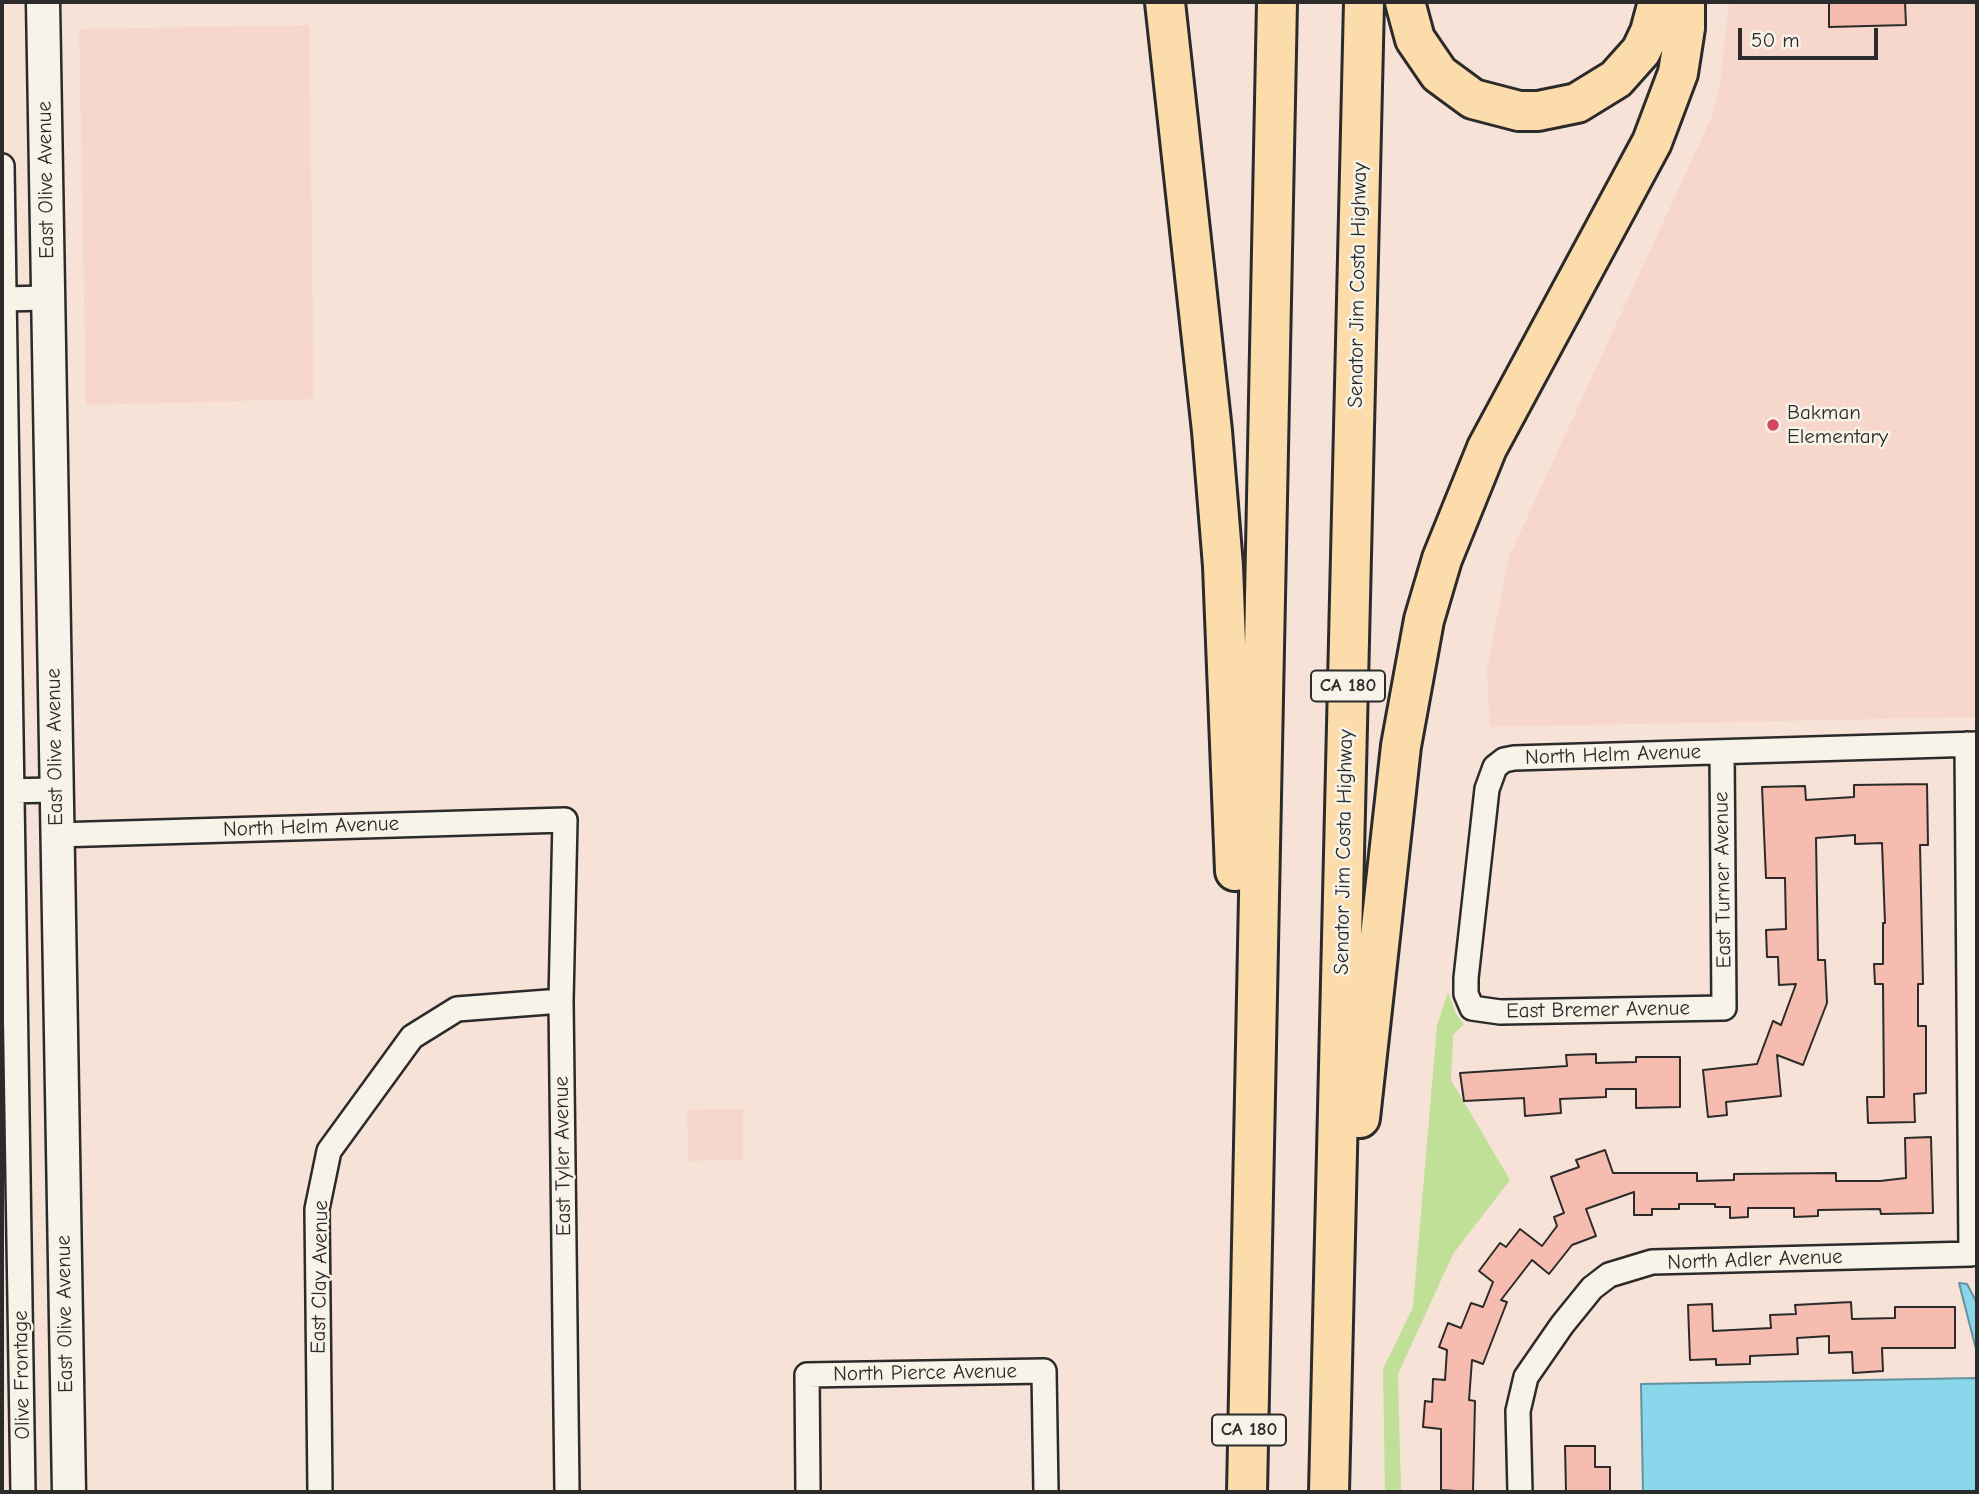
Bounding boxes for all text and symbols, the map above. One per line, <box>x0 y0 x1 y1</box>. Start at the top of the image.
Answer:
scale bar <box>1741 14 1881 58</box>
text: 50 m <box>1751 28 1800 52</box>
street label: East Olive Avenue <box>32 101 60 259</box>
street label: Senator Jim Costa Highway <box>1343 162 1373 408</box>
place label: Bakman Elementary <box>1787 400 1888 450</box>
marker: Bakman Elementary <box>1765 417 1781 433</box>
street label: East Olive Avenue <box>41 668 69 826</box>
road number: CA 180 <box>1311 670 1385 702</box>
street label: Senator Jim Costa Highway <box>1329 729 1359 975</box>
street label: North Helm Avenue <box>1525 739 1701 771</box>
street label: East Turner Avenue <box>1709 791 1737 969</box>
street label: North Helm Avenue <box>223 811 399 843</box>
street label: East Bremer Avenue <box>1506 996 1690 1024</box>
street label: East Tyler Avenue <box>549 1076 577 1236</box>
street label: East Clay Avenue <box>306 1200 334 1354</box>
street label: East Olive Avenue <box>51 1235 79 1393</box>
street label: North Adler Avenue <box>1667 1244 1843 1276</box>
street label: Olive Frontage <box>8 1310 36 1440</box>
street label: North Pierce Avenue <box>833 1359 1017 1387</box>
road number: CA 180 <box>1212 1414 1286 1446</box>

